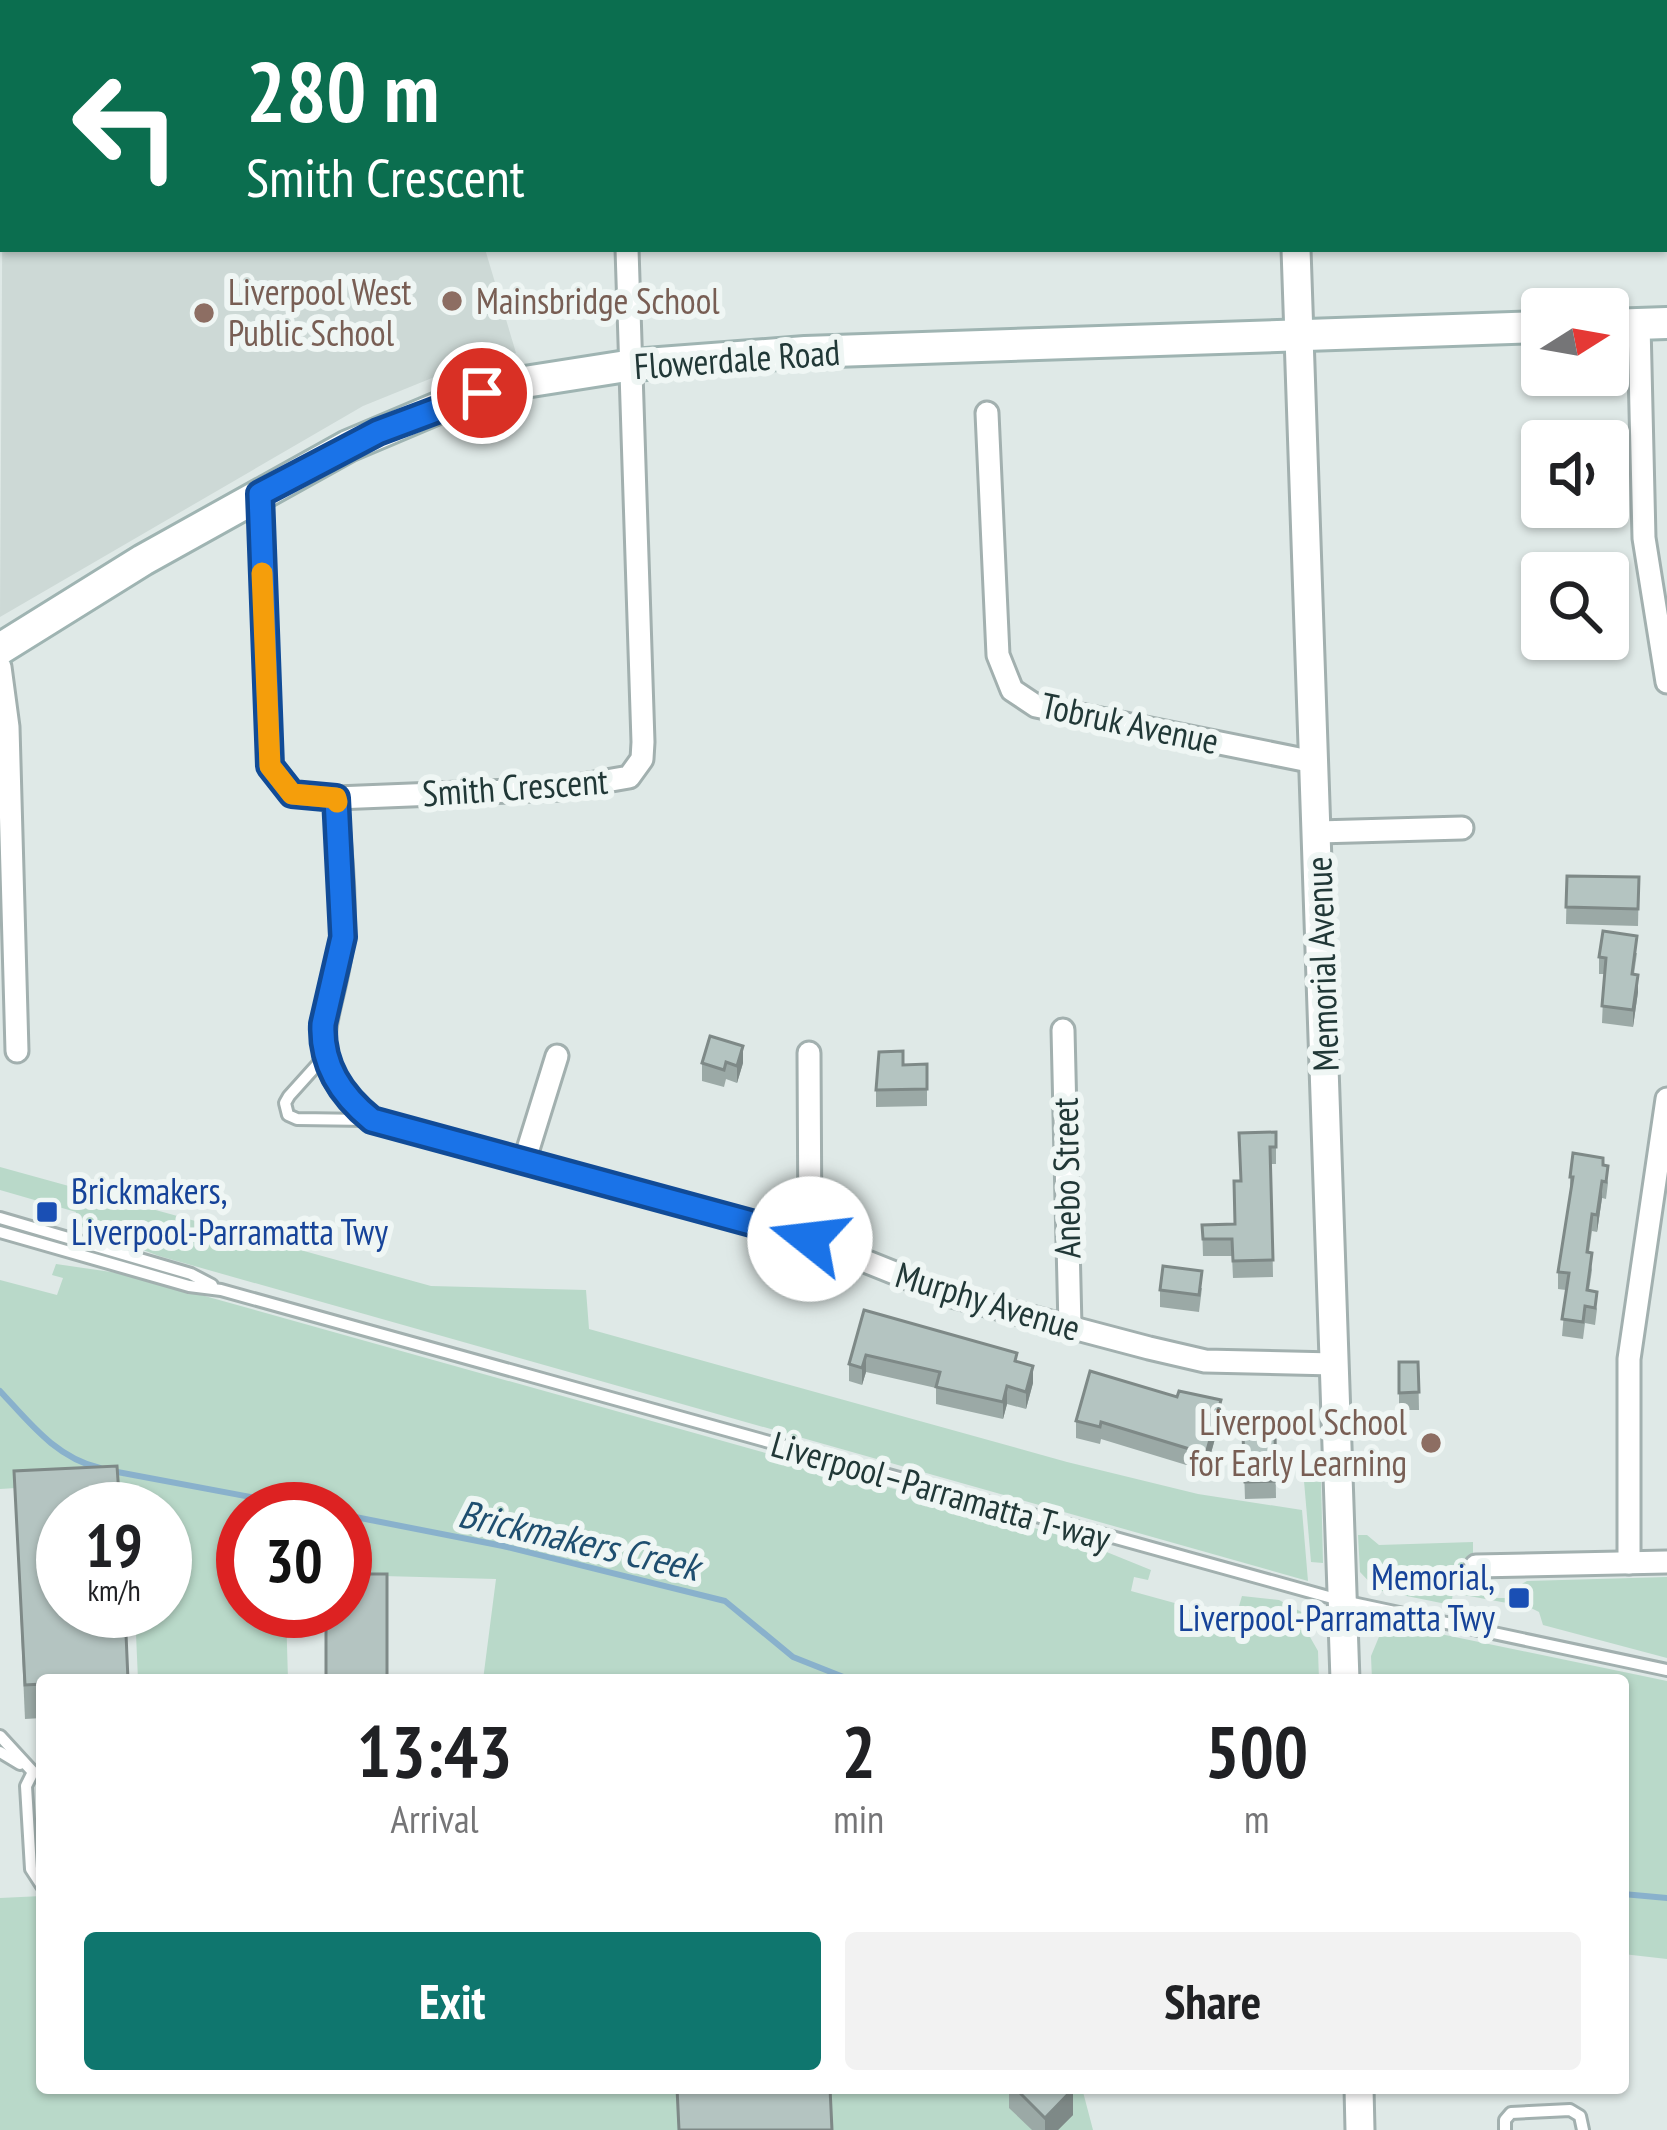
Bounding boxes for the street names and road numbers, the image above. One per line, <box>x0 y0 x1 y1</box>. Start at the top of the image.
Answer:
street label: Flowerdale Road <box>632 328 842 389</box>
street label: Tobruk Avenue <box>1037 681 1223 764</box>
street label: Smith Crescent <box>421 757 609 816</box>
street label: Memorial Avenue <box>1294 856 1349 1072</box>
street label: Anebo Street <box>1041 1097 1090 1259</box>
street label: Murphy Avenue <box>890 1250 1086 1351</box>
street label: Liverpool–Parramatta T-way <box>766 1420 1116 1562</box>

